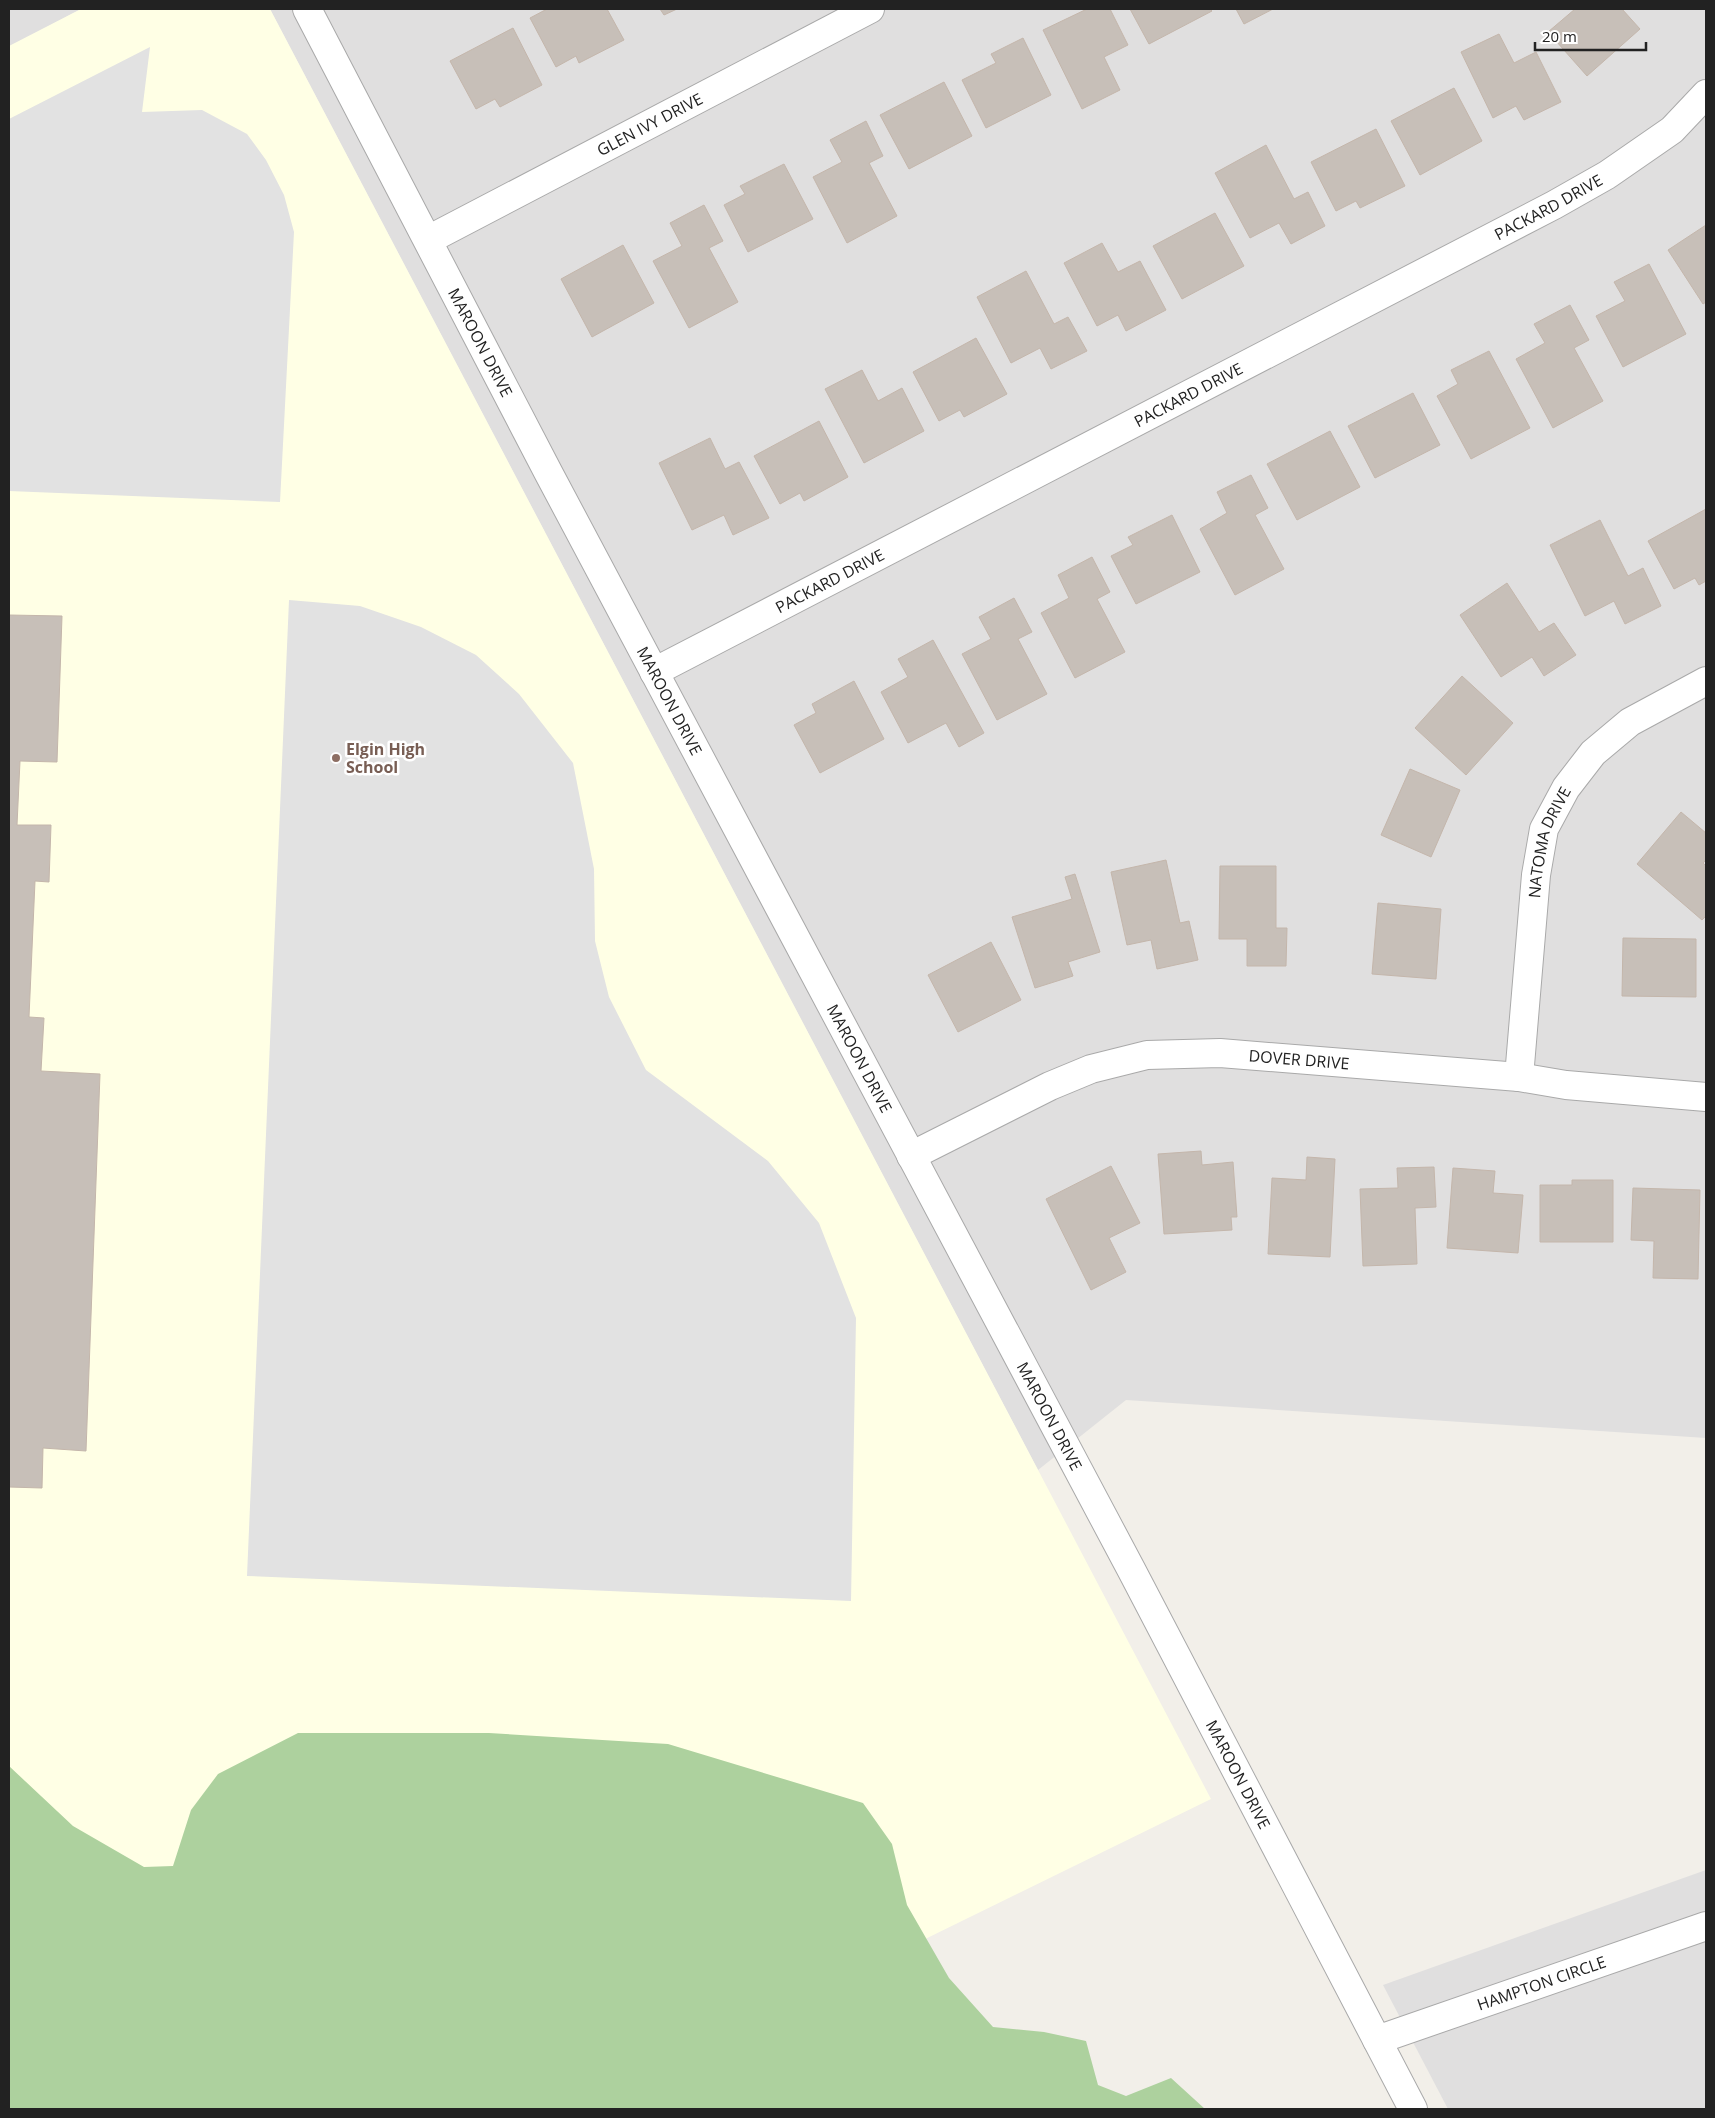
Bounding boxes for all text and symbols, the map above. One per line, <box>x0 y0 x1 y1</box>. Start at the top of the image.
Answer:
scale bar <box>1535 20 1646 52</box>
text: 20 m <box>1542 26 1577 46</box>
street label: GLEN IVY DRIVE <box>593 87 706 161</box>
street label: PACKARD DRIVE <box>1490 169 1606 245</box>
street label: MAROON DRIVE <box>443 284 518 401</box>
street label: PACKARD DRIVE <box>1130 357 1247 432</box>
street label: PACKARD DRIVE <box>772 543 888 618</box>
street label: MAROON DRIVE <box>632 643 707 759</box>
place label: Elgin High School <box>346 738 425 778</box>
marker: Elgin High School <box>330 752 342 764</box>
street label: NATOMA DRIVE <box>1523 783 1576 899</box>
street label: MAROON DRIVE <box>822 1000 897 1116</box>
street label: DOVER DRIVE <box>1248 1044 1350 1074</box>
street label: MAROON DRIVE <box>1012 1358 1087 1474</box>
street label: MAROON DRIVE <box>1201 1716 1276 1833</box>
street label: HAMPTON CIRCLE <box>1474 1951 1609 2016</box>

